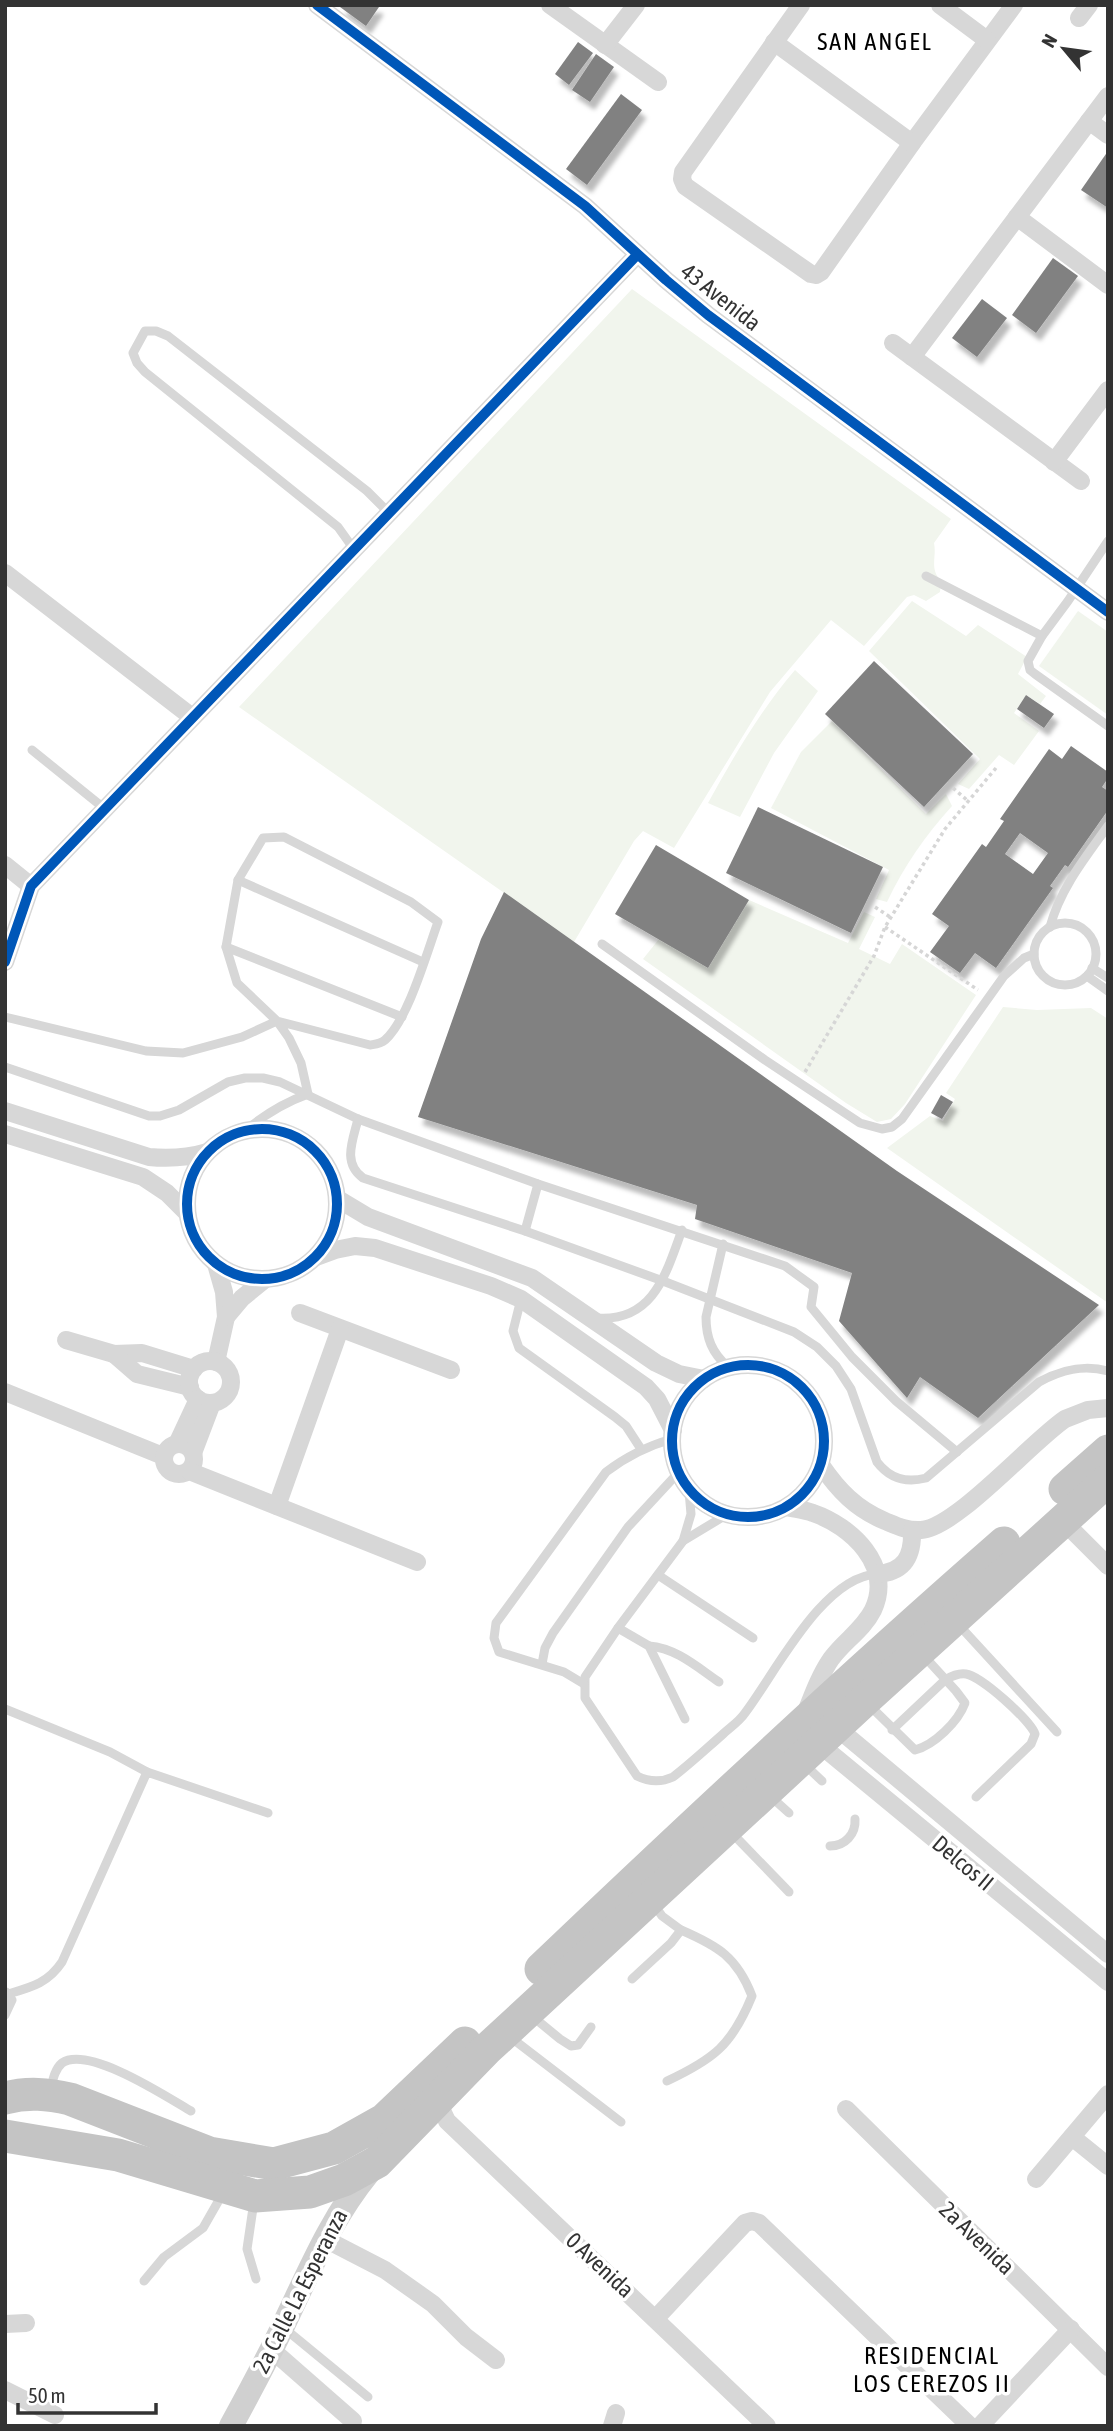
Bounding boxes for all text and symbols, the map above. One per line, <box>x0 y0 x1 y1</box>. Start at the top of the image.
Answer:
north arrow <box>1029 14 1099 84</box>
district label: SAN ANGEL <box>817 28 933 55</box>
text: N <box>1037 31 1061 51</box>
street label: 43 Avenida <box>676 258 766 336</box>
street label: Delcos II <box>927 1830 999 1896</box>
street label: 2a Avenida <box>934 2196 1020 2280</box>
street label: 2a Calle La Esperanza <box>247 2205 353 2377</box>
street label: 0 Avenida <box>561 2227 639 2303</box>
district label: RESIDENCIAL LOS CEREZOS II <box>853 2342 1011 2397</box>
scale bar <box>18 2372 156 2416</box>
text: 50 m <box>28 2383 66 2407</box>

